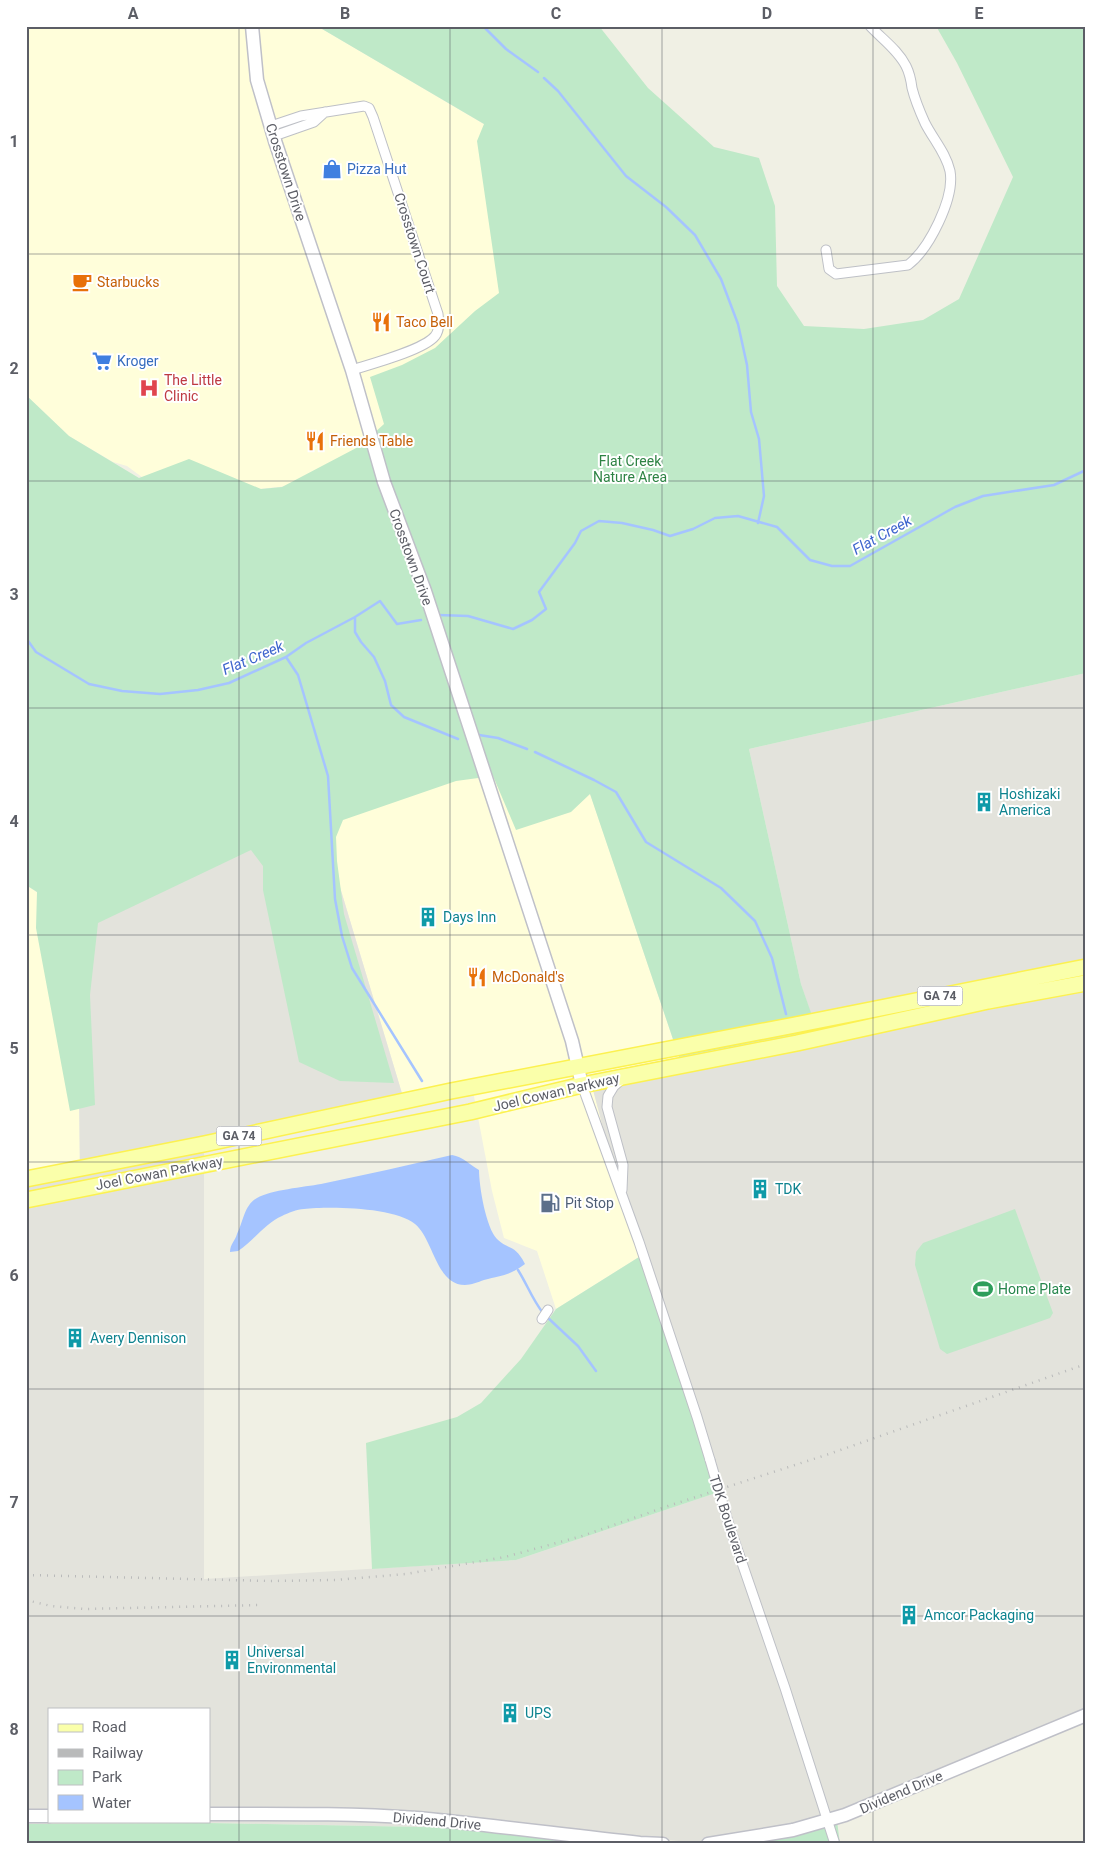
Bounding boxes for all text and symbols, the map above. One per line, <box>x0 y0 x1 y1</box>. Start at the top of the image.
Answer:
text: A <box>128 4 139 23</box>
text: B <box>340 4 350 23</box>
text: C <box>551 4 561 23</box>
text: D <box>762 4 772 23</box>
text: E <box>975 4 984 23</box>
street label: Crosstown Drive <box>263 121 309 223</box>
text: 1 <box>9 132 19 151</box>
shop icon: Pizza Hut <box>321 158 343 180</box>
place label: Pizza Hut <box>347 161 407 177</box>
street label: Crosstown Court <box>391 191 439 296</box>
cafe icon: Starbucks <box>71 271 93 293</box>
place label: Starbucks <box>97 274 159 290</box>
restaurant icon: Taco Bell <box>370 311 392 333</box>
place label: Taco Bell <box>396 314 453 330</box>
supermarket icon: Kroger <box>91 350 113 372</box>
place label: Kroger <box>117 353 159 369</box>
text: 2 <box>9 359 19 378</box>
place label: The Little Clinic <box>164 372 222 404</box>
hospital icon: The Little Clinic <box>138 377 160 399</box>
restaurant icon: Friends Table <box>304 430 326 452</box>
place label: Friends Table <box>330 433 413 449</box>
park label: Flat Creek Nature Area <box>593 453 667 485</box>
street label: Crosstown Drive <box>386 506 436 608</box>
water label: Flat Creek <box>849 511 915 559</box>
text: 3 <box>9 585 19 604</box>
water label: Flat Creek <box>220 637 287 679</box>
place label: Hoshizaki America <box>999 786 1060 818</box>
building icon: Hoshizaki America <box>973 791 995 813</box>
text: 4 <box>9 812 19 831</box>
building icon: Days Inn <box>417 906 439 928</box>
place label: Days Inn <box>443 909 496 925</box>
restaurant icon: McDonald's <box>466 966 488 988</box>
place label: McDonald's <box>492 969 565 985</box>
road number: GA 74 <box>918 986 962 1006</box>
text: 5 <box>9 1039 19 1058</box>
street label: Joel Cowan Parkway <box>491 1070 621 1114</box>
road number: GA 74 <box>216 1126 262 1146</box>
street label: Joel Cowan Parkway <box>94 1153 224 1193</box>
building icon: TDK <box>749 1178 771 1200</box>
place label: TDK <box>775 1181 802 1197</box>
fuel station icon: Pit Stop <box>539 1192 561 1214</box>
place label: Pit Stop <box>565 1195 614 1211</box>
text: 6 <box>9 1266 19 1285</box>
sports icon: Home Plate <box>972 1278 994 1300</box>
place label: Home Plate <box>998 1281 1071 1297</box>
building icon: Avery Dennison <box>64 1327 86 1349</box>
place label: Avery Dennison <box>90 1330 186 1346</box>
street label: TDK Boulevard <box>706 1473 750 1565</box>
text: 7 <box>9 1493 19 1512</box>
building icon: Amcor Packaging <box>898 1604 920 1626</box>
place label: Amcor Packaging <box>924 1607 1034 1623</box>
place label: Universal Environmental <box>247 1644 336 1676</box>
building icon: Universal Environmental <box>221 1649 243 1671</box>
building icon: UPS <box>499 1702 521 1724</box>
place label: UPS <box>525 1705 551 1721</box>
legend <box>48 1708 210 1822</box>
text: Road <box>92 1718 126 1736</box>
text: 8 <box>9 1720 19 1739</box>
text: Railway <box>92 1744 143 1762</box>
street label: Dividend Drive <box>857 1767 945 1817</box>
text: Park <box>92 1768 123 1786</box>
text: Water <box>92 1794 131 1812</box>
street label: Dividend Drive <box>392 1809 482 1833</box>

